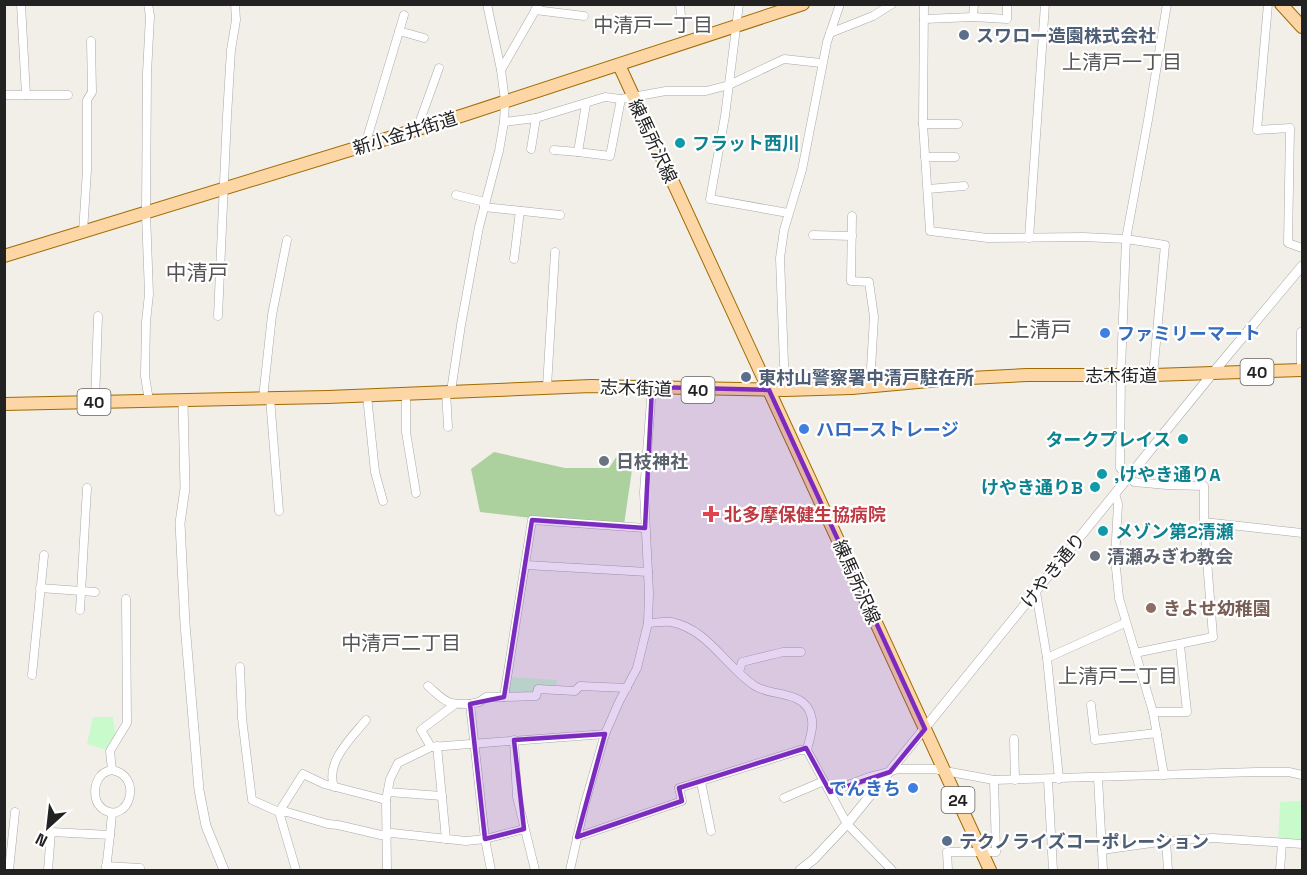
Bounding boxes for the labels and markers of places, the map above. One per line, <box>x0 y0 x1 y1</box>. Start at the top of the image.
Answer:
place label: スワロー造園株式会社 <box>976 24 1156 47</box>
marker: スワロー造園株式会社 <box>957 28 971 42</box>
place label: フラット西川 <box>692 132 800 155</box>
marker: フラット西川 <box>673 136 687 150</box>
place label: ファミリーマート <box>1117 322 1261 345</box>
marker: ファミリーマート <box>1098 326 1112 340</box>
place label: 東村山警察署中清戸駐在所 <box>758 366 974 389</box>
marker: 東村山警察署中清戸駐在所 <box>739 370 753 384</box>
place label: ハローストレージ <box>816 418 959 441</box>
marker: ハローストレージ <box>797 422 811 436</box>
place label: タークプレイス <box>1046 428 1171 451</box>
marker: タークプレイス <box>1176 432 1190 446</box>
place label: 日枝神社 <box>616 450 688 473</box>
marker: 日枝神社 <box>597 454 611 468</box>
place label: ,けやき通りA <box>1114 463 1221 486</box>
marker: ,けやき通りA <box>1095 467 1109 481</box>
place label: けやき通りB <box>981 476 1083 499</box>
marker: けやき通りB <box>1088 480 1102 494</box>
place label: 北多摩保健生協病院 <box>724 503 886 526</box>
marker: 北多摩保健生協病院 <box>702 505 720 523</box>
place label: メゾン第2清瀬 <box>1115 520 1234 543</box>
marker: メゾン第2清瀬 <box>1096 524 1110 538</box>
place label: 清瀬みぎわ教会 <box>1107 545 1233 568</box>
marker: 清瀬みぎわ教会 <box>1088 549 1102 563</box>
place label: きよせ幼稚園 <box>1163 597 1271 620</box>
marker: きよせ幼稚園 <box>1144 601 1158 615</box>
place label: でんきち <box>829 777 901 800</box>
marker: でんきち <box>906 781 920 795</box>
place label: テクノライズコーポレーション <box>959 830 1209 853</box>
marker: テクノライズコーポレーション <box>940 834 954 848</box>

